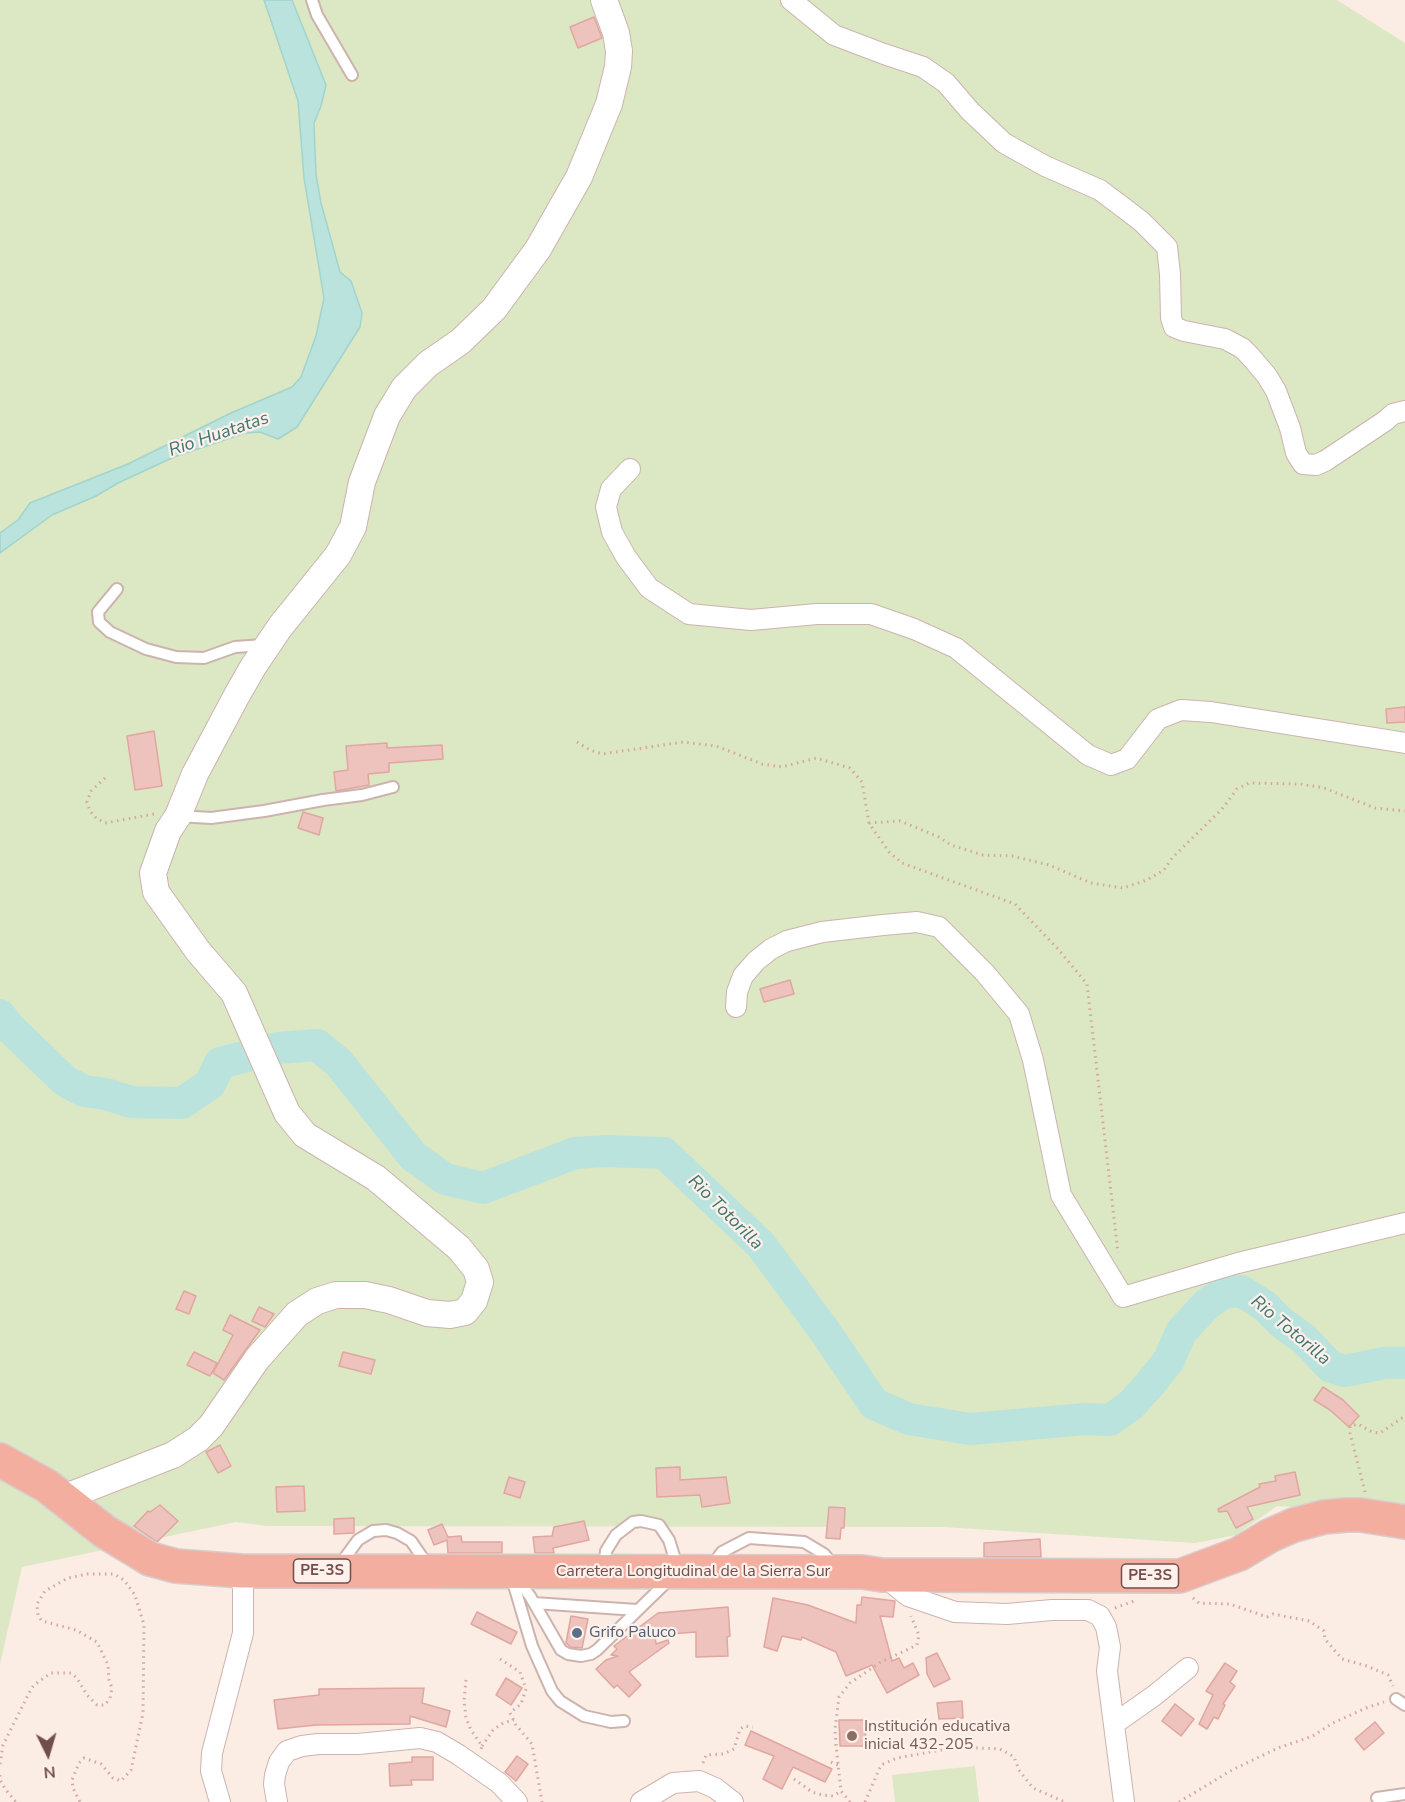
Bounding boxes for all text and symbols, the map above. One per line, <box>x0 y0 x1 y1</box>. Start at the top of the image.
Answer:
water label: Rio Huatatas <box>166 408 272 462</box>
water label: Rio Totorilla <box>683 1171 767 1255</box>
water label: Rio Totorilla <box>1246 1291 1334 1371</box>
road number: PE-3S <box>294 1559 350 1583</box>
street label: Carretera Longitudinal de la Sierra Sur <box>556 1562 830 1582</box>
road number: PE-3S <box>1122 1564 1178 1588</box>
place label: Grifo Paluco <box>589 1623 676 1643</box>
marker: Grifo Paluco <box>570 1626 584 1640</box>
place label: Institución educativa inicial 432-205 <box>864 1717 1010 1755</box>
north arrow <box>18 1724 78 1784</box>
marker: Institución educativa inicial 432-205 <box>845 1729 859 1743</box>
text: N <box>43 1760 56 1783</box>

